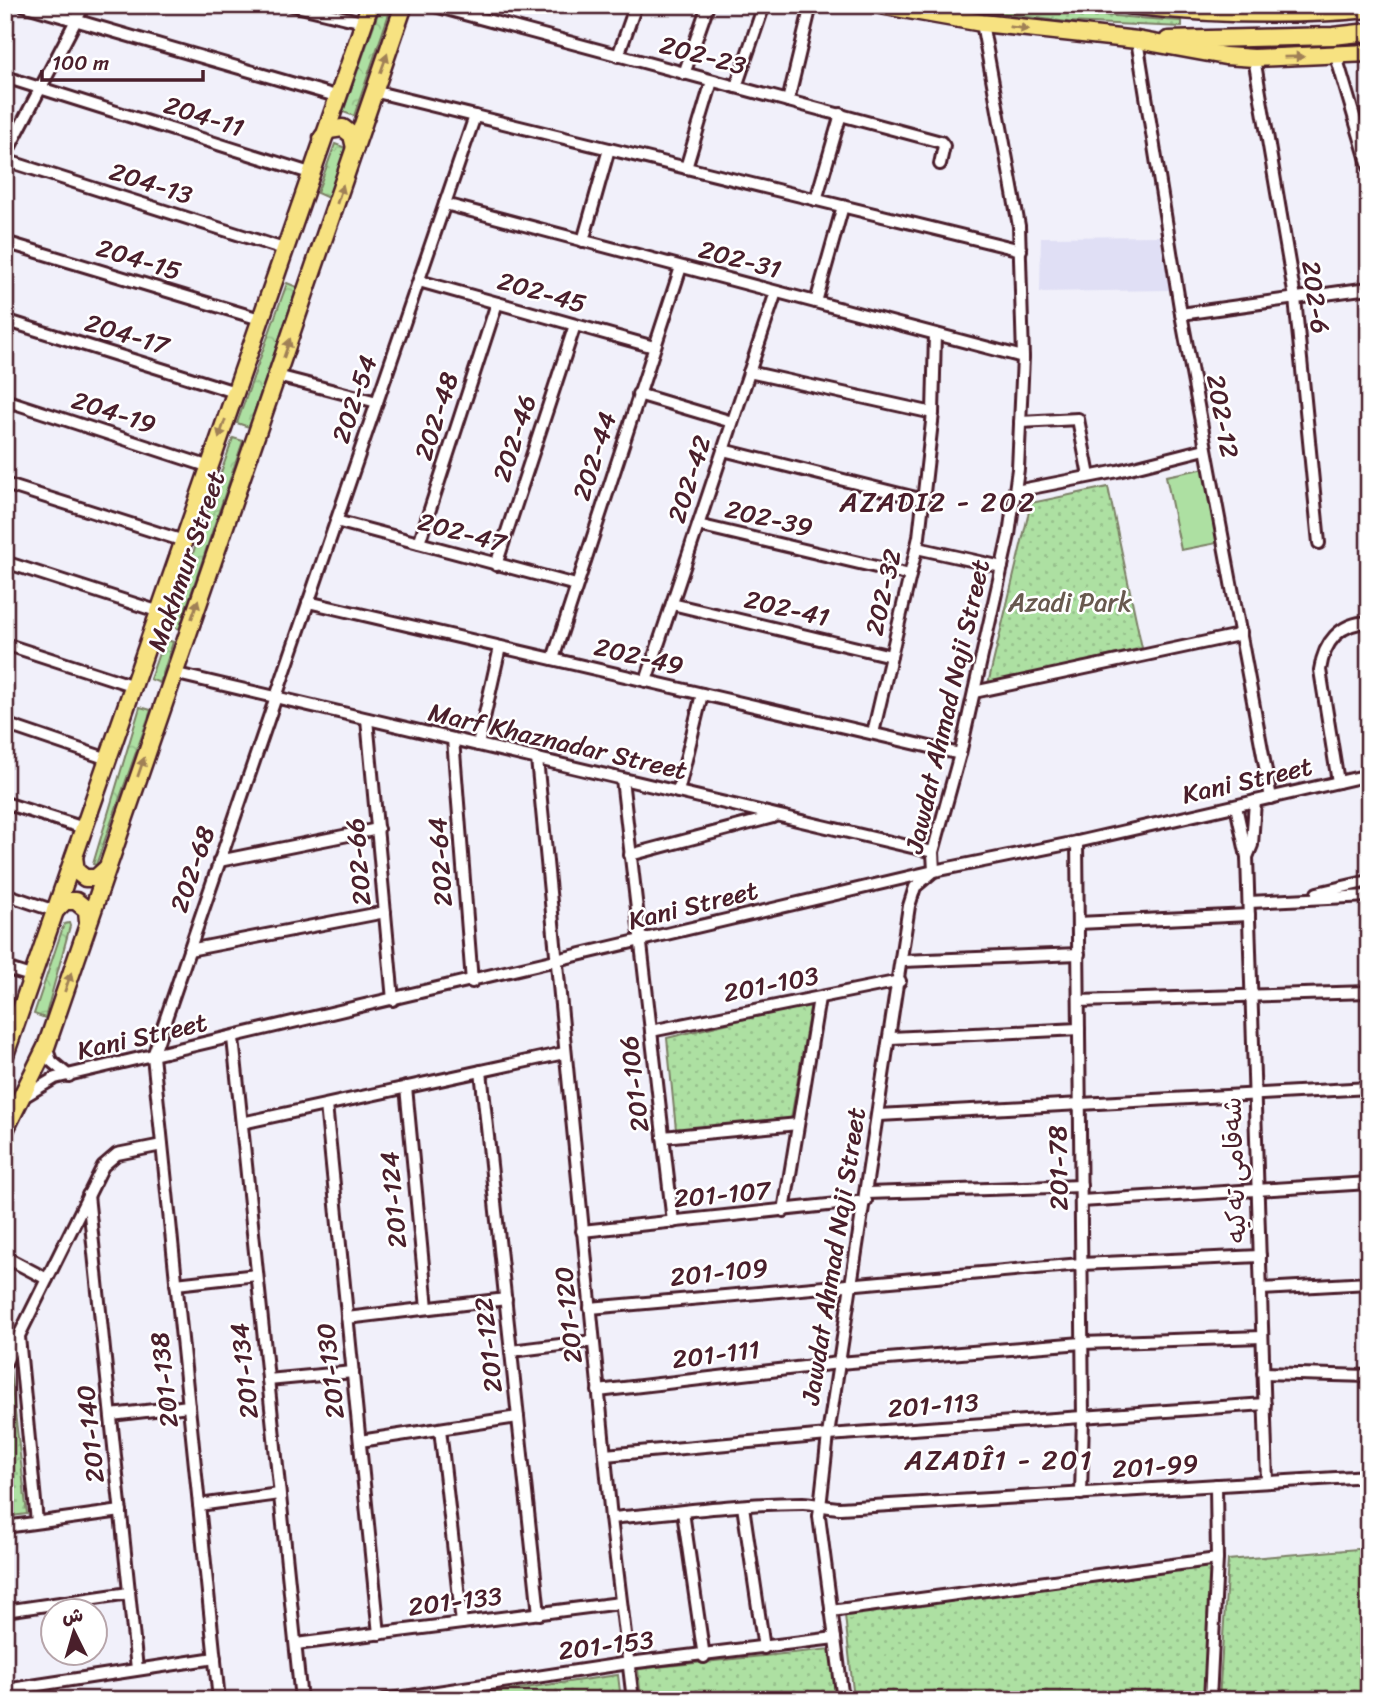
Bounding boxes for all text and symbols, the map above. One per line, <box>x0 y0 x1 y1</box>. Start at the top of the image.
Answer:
street label: 202-23 <box>655 21 751 89</box>
one-way arrow <box>1009 23 1031 34</box>
scale bar <box>42 38 203 82</box>
text: 100 m <box>52 44 109 82</box>
one-way arrow <box>1283 51 1305 63</box>
one-way arrow <box>379 52 390 73</box>
street label: 204-11 <box>158 81 250 151</box>
street label: 204-13 <box>103 148 199 218</box>
one-way arrow <box>335 184 346 205</box>
street label: 204-15 <box>91 224 187 294</box>
street label: 202-31 <box>694 226 786 292</box>
street label: 202-45 <box>492 257 592 327</box>
street label: 202-6 <box>1288 258 1344 336</box>
street label: 204-17 <box>79 299 177 369</box>
one-way arrow <box>282 338 293 359</box>
street label: 202-54 <box>317 349 391 449</box>
street label: 202-48 <box>400 366 472 466</box>
street label: 202-12 <box>1193 370 1253 462</box>
street label: 204-19 <box>66 377 162 447</box>
street label: 202-46 <box>478 388 550 488</box>
street label: 202-44 <box>558 406 630 506</box>
one-way arrow <box>216 419 227 440</box>
street label: 202-42 <box>653 429 725 529</box>
street label: Makhmur Street <box>134 464 238 658</box>
district label: AZADI2 - 202 <box>838 477 1037 526</box>
street label: 202-39 <box>721 486 817 550</box>
street label: 202-47 <box>413 498 513 566</box>
street label: 202-32 <box>851 544 915 640</box>
street label: Jawdat Ahmad Naji Street <box>891 554 1003 859</box>
street label: 202-41 <box>740 576 834 640</box>
park label: Azadi Park <box>1007 579 1132 625</box>
one-way arrow <box>190 599 201 620</box>
street label: 202-49 <box>590 623 688 689</box>
street label: Marf Khaznadar Street <box>424 689 692 793</box>
street label: Kani Street <box>1177 743 1317 817</box>
one-way arrow <box>136 756 147 777</box>
street label: 202-66 <box>331 816 385 908</box>
street label: 202-64 <box>414 816 466 908</box>
street label: 202-68 <box>156 819 228 919</box>
street label: Kani Street <box>623 867 763 943</box>
street label: 201-103 <box>719 952 823 1016</box>
one-way arrow <box>63 971 74 992</box>
street label: Kani Street <box>72 999 212 1073</box>
street label: 201-106 <box>605 1033 663 1135</box>
street label: شەقامی تەکیە <box>1208 1096 1260 1244</box>
street label: Jawdat Ahmad Naji Street <box>787 1104 879 1409</box>
street label: 201-78 <box>1034 1125 1082 1211</box>
street label: 201-124 <box>366 1150 420 1250</box>
street label: 201-107 <box>672 1167 775 1221</box>
street label: 201-109 <box>668 1244 770 1300</box>
street label: 201-120 <box>540 1264 596 1366</box>
street label: 201-122 <box>460 1295 516 1395</box>
street label: 201-134 <box>216 1321 272 1421</box>
street label: 201-130 <box>302 1321 358 1421</box>
street label: 201-111 <box>669 1326 763 1382</box>
street label: 201-138 <box>136 1330 192 1430</box>
street label: 201-113 <box>886 1379 980 1431</box>
street label: 201-140 <box>62 1383 118 1485</box>
district label: AZADÎ1 - 201 <box>904 1435 1093 1484</box>
street label: 201-99 <box>1110 1440 1200 1492</box>
street label: 201-133 <box>405 1572 505 1630</box>
north arrow <box>38 1596 108 1666</box>
text: ش <box>61 1598 85 1633</box>
street label: 201-153 <box>556 1616 656 1674</box>

